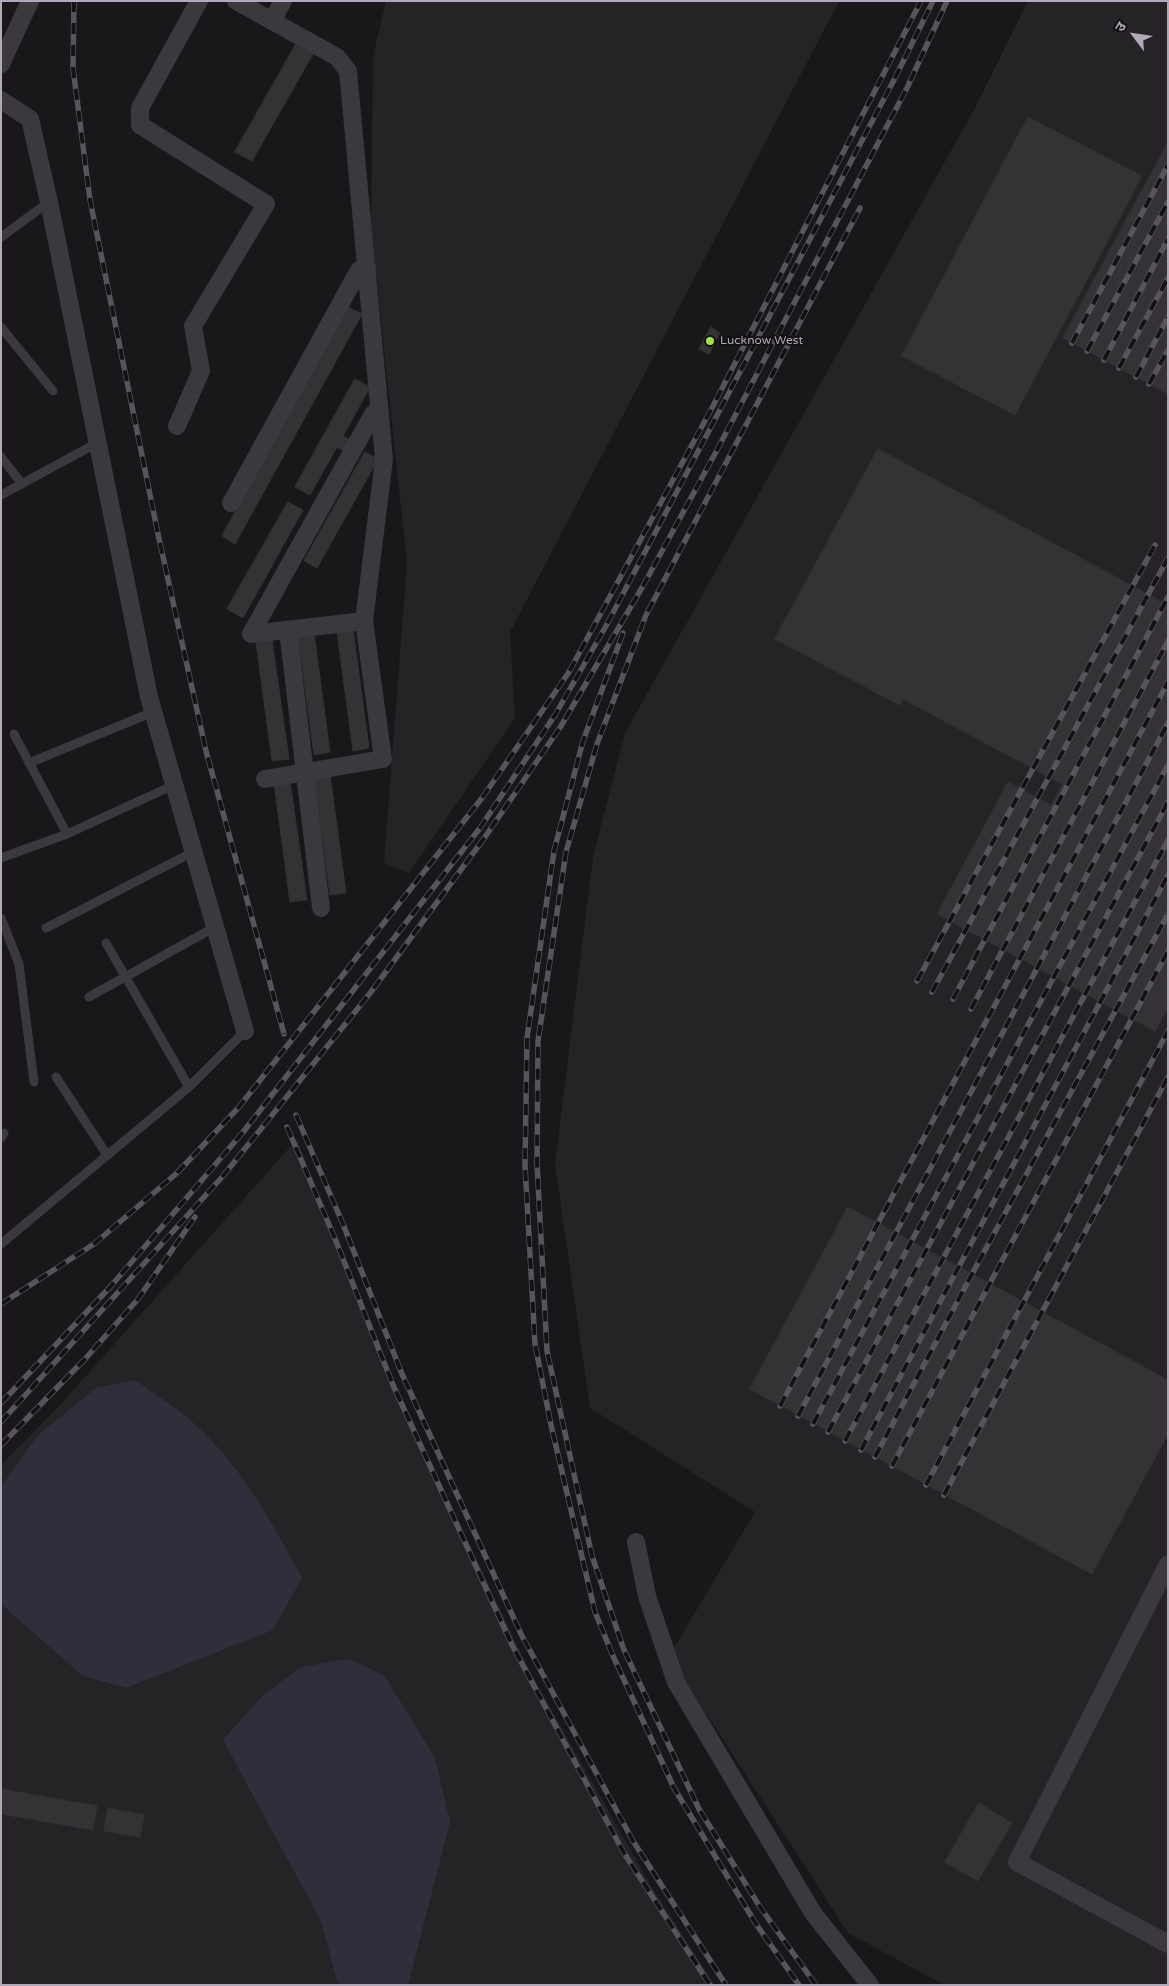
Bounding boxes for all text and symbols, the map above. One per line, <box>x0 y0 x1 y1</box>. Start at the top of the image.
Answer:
north arrow <box>1109 10 1159 60</box>
text: उ <box>1111 19 1130 35</box>
place label: Lucknow West <box>720 334 803 348</box>
marker: Lucknow West <box>704 335 716 347</box>

